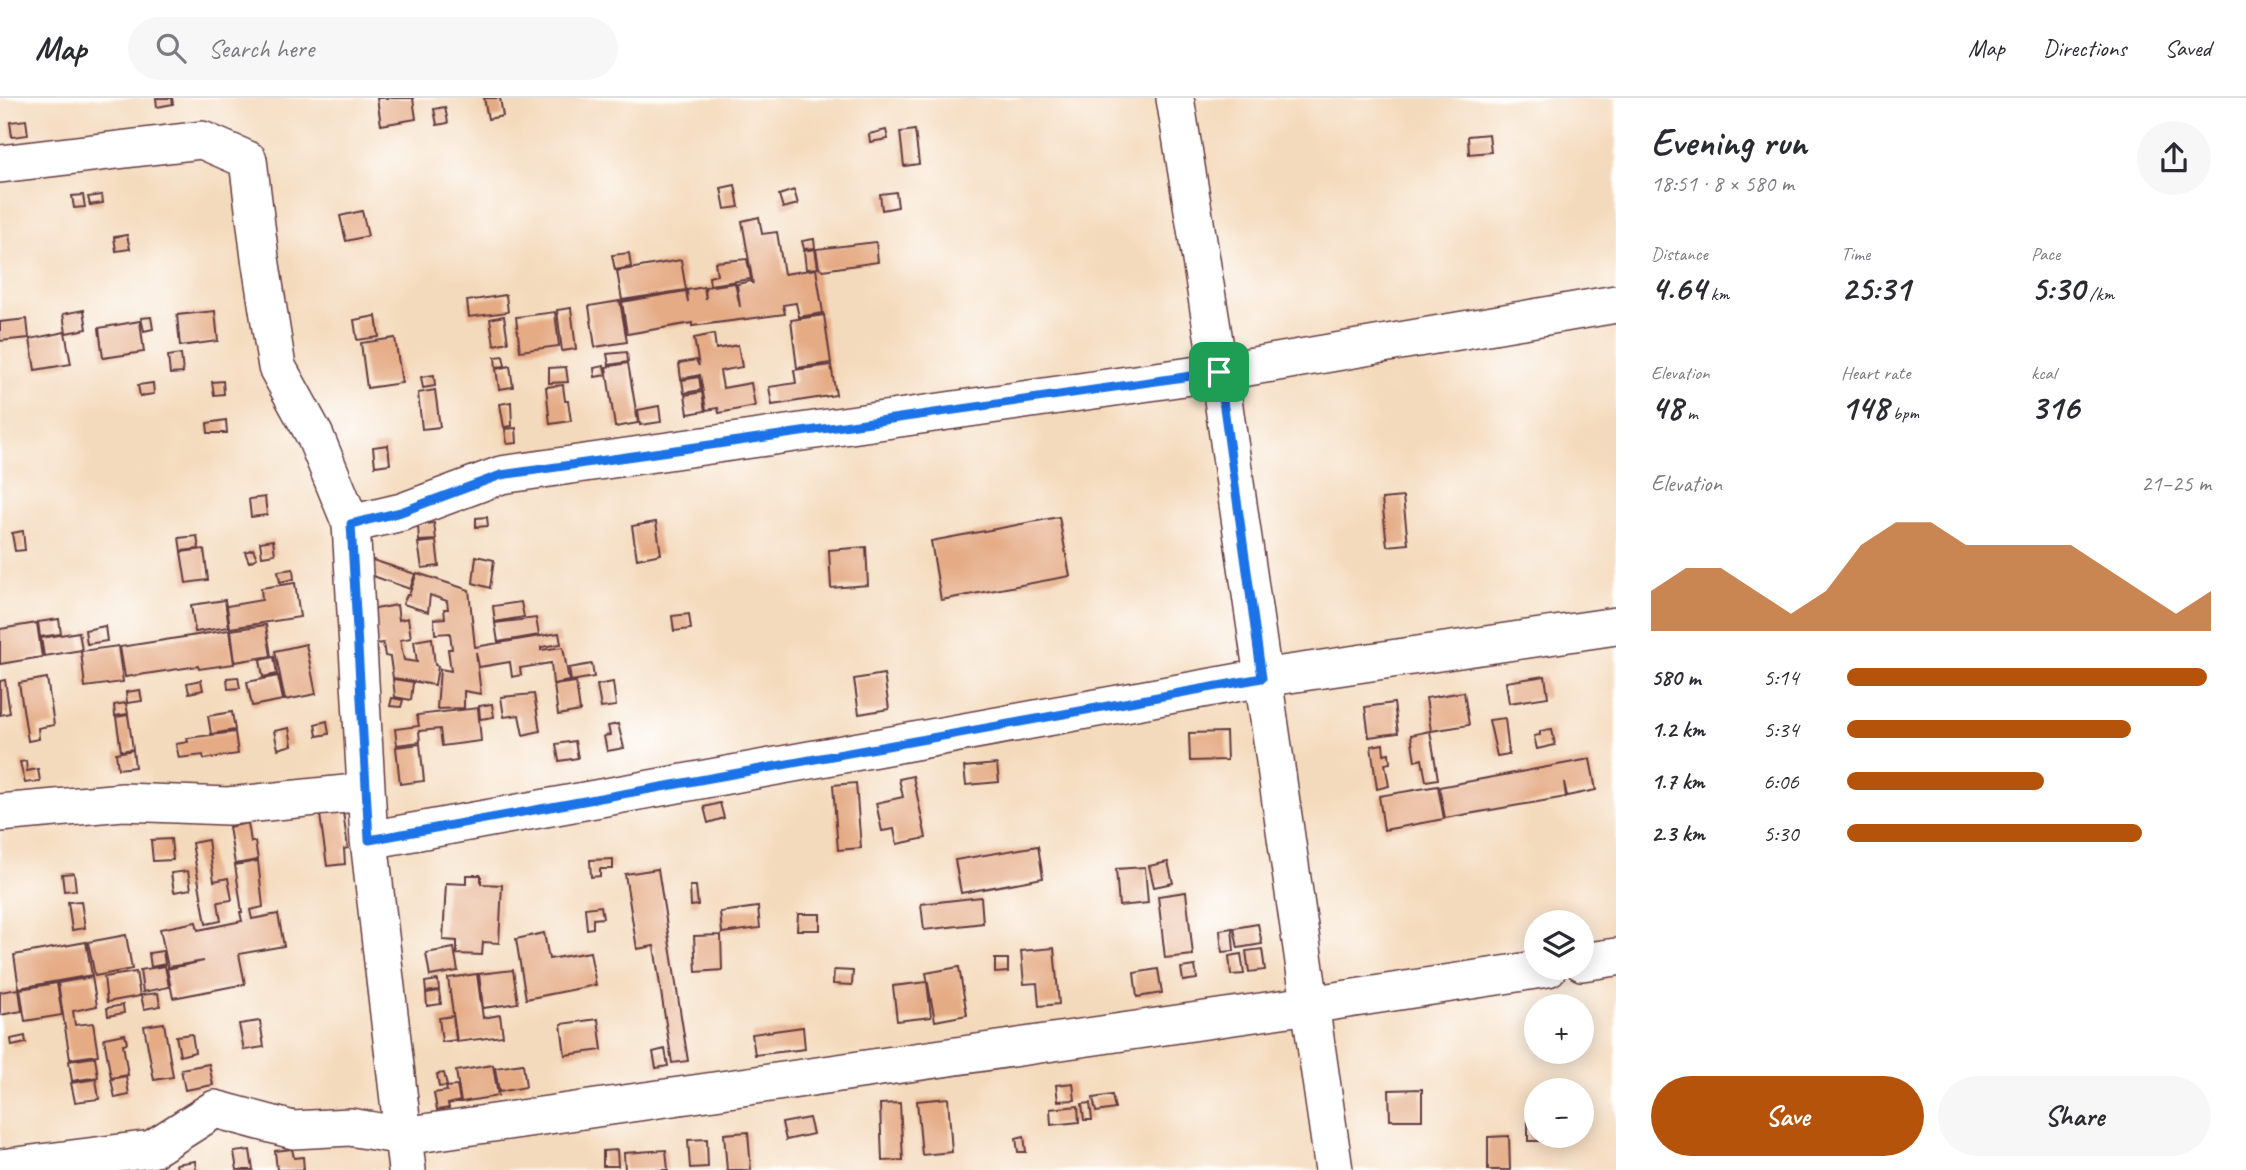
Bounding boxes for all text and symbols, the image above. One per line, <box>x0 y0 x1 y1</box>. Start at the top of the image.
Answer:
search box <box>128 17 618 80</box>
text: Map <box>35 27 86 69</box>
icon: search <box>152 29 190 67</box>
text: Search here <box>208 32 314 65</box>
text: Map <box>1968 33 2005 63</box>
text: Directions <box>2043 33 2126 63</box>
text: Saved <box>2164 33 2211 63</box>
text: Evening run <box>1651 119 1807 166</box>
button: share <box>2137 121 2211 195</box>
text: 18:51 · 8 × 580 m <box>1651 169 1794 198</box>
text: Distance <box>1651 242 1708 266</box>
text: Time <box>1841 242 1870 266</box>
text: Pace <box>2031 242 2060 266</box>
text: 4.64 <box>1651 266 1706 311</box>
text: 25:31 <box>1841 266 1910 311</box>
text: 5:30 <box>2031 266 2085 311</box>
text: km <box>1706 282 1729 306</box>
text: /km <box>2085 282 2114 306</box>
pin <box>1189 342 1249 402</box>
icon: arrive <box>1200 353 1238 391</box>
text: Elevation <box>1651 361 1709 385</box>
text: Heart rate <box>1841 361 1910 385</box>
text: kcal <box>2031 361 2056 385</box>
text: 48 <box>1651 385 1683 430</box>
text: 148 <box>1841 385 1888 430</box>
text: 316 <box>2031 385 2079 430</box>
text: m <box>1683 401 1698 425</box>
text: bpm <box>1888 401 1919 425</box>
text: Elevation <box>1651 469 1722 498</box>
text: 21–25 m <box>2141 469 2211 498</box>
text: 580 m <box>1651 663 1700 692</box>
text: 5:14 <box>1763 663 1799 692</box>
text: 1.2 km <box>1651 715 1705 744</box>
text: 5:34 <box>1763 715 1799 744</box>
text: 1.7 km <box>1651 767 1704 796</box>
text: 6:06 <box>1763 767 1799 796</box>
text: 2.3 km <box>1651 819 1705 848</box>
text: 5:30 <box>1763 819 1799 848</box>
map controls <box>1524 910 1594 1148</box>
button: layers <box>1524 910 1594 980</box>
button: + <box>1524 994 1594 1064</box>
button: Save <box>1651 1076 1924 1156</box>
button: Share <box>1938 1076 2211 1156</box>
button: − <box>1524 1078 1594 1148</box>

